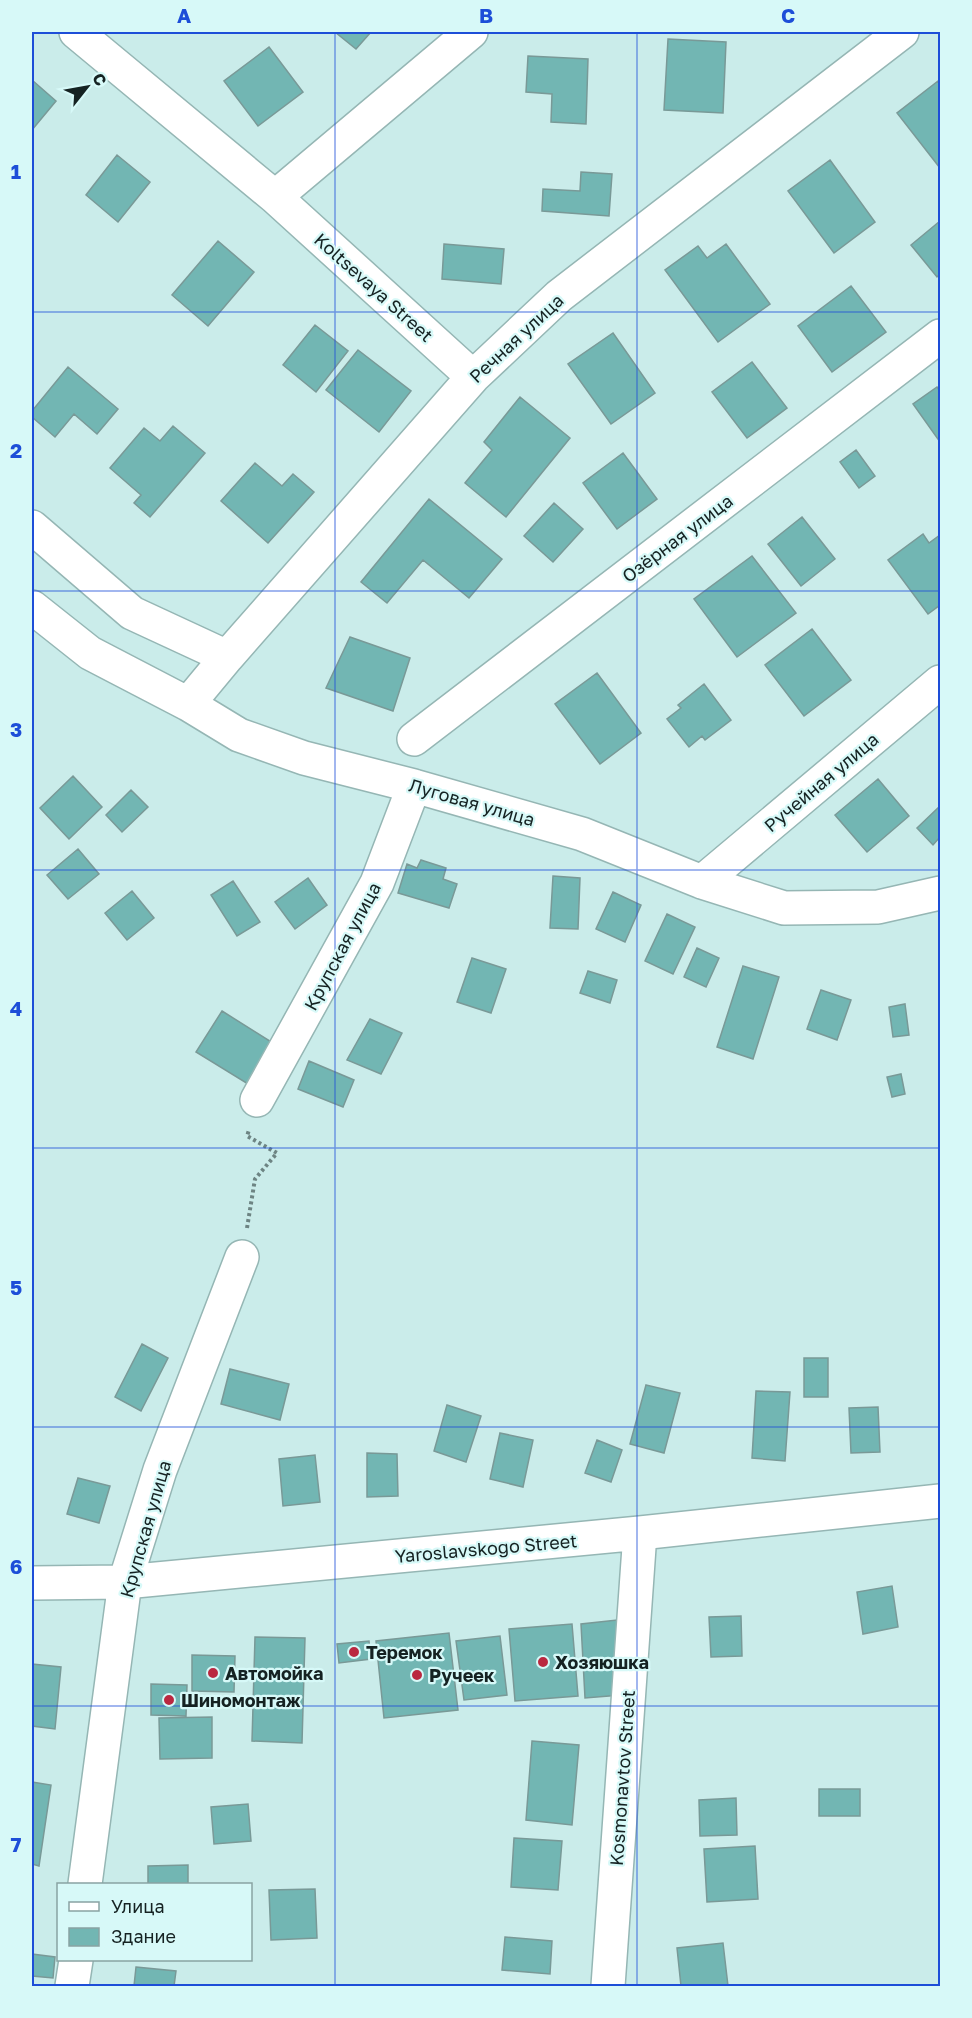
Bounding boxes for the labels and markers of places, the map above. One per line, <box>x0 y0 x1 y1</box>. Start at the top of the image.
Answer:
place label: Теремок <box>366 1641 443 1663</box>
marker: Теремок <box>347 1645 361 1659</box>
place label: Хозяюшка <box>555 1651 649 1673</box>
marker: Хозяюшка <box>536 1655 550 1669</box>
place label: Автомойка <box>225 1662 323 1684</box>
place label: Ручеек <box>429 1664 495 1686</box>
marker: Автомойка <box>206 1666 220 1680</box>
marker: Ручеек <box>410 1668 424 1682</box>
place label: Шиномонтаж <box>181 1689 301 1711</box>
marker: Шиномонтаж <box>162 1693 176 1707</box>

